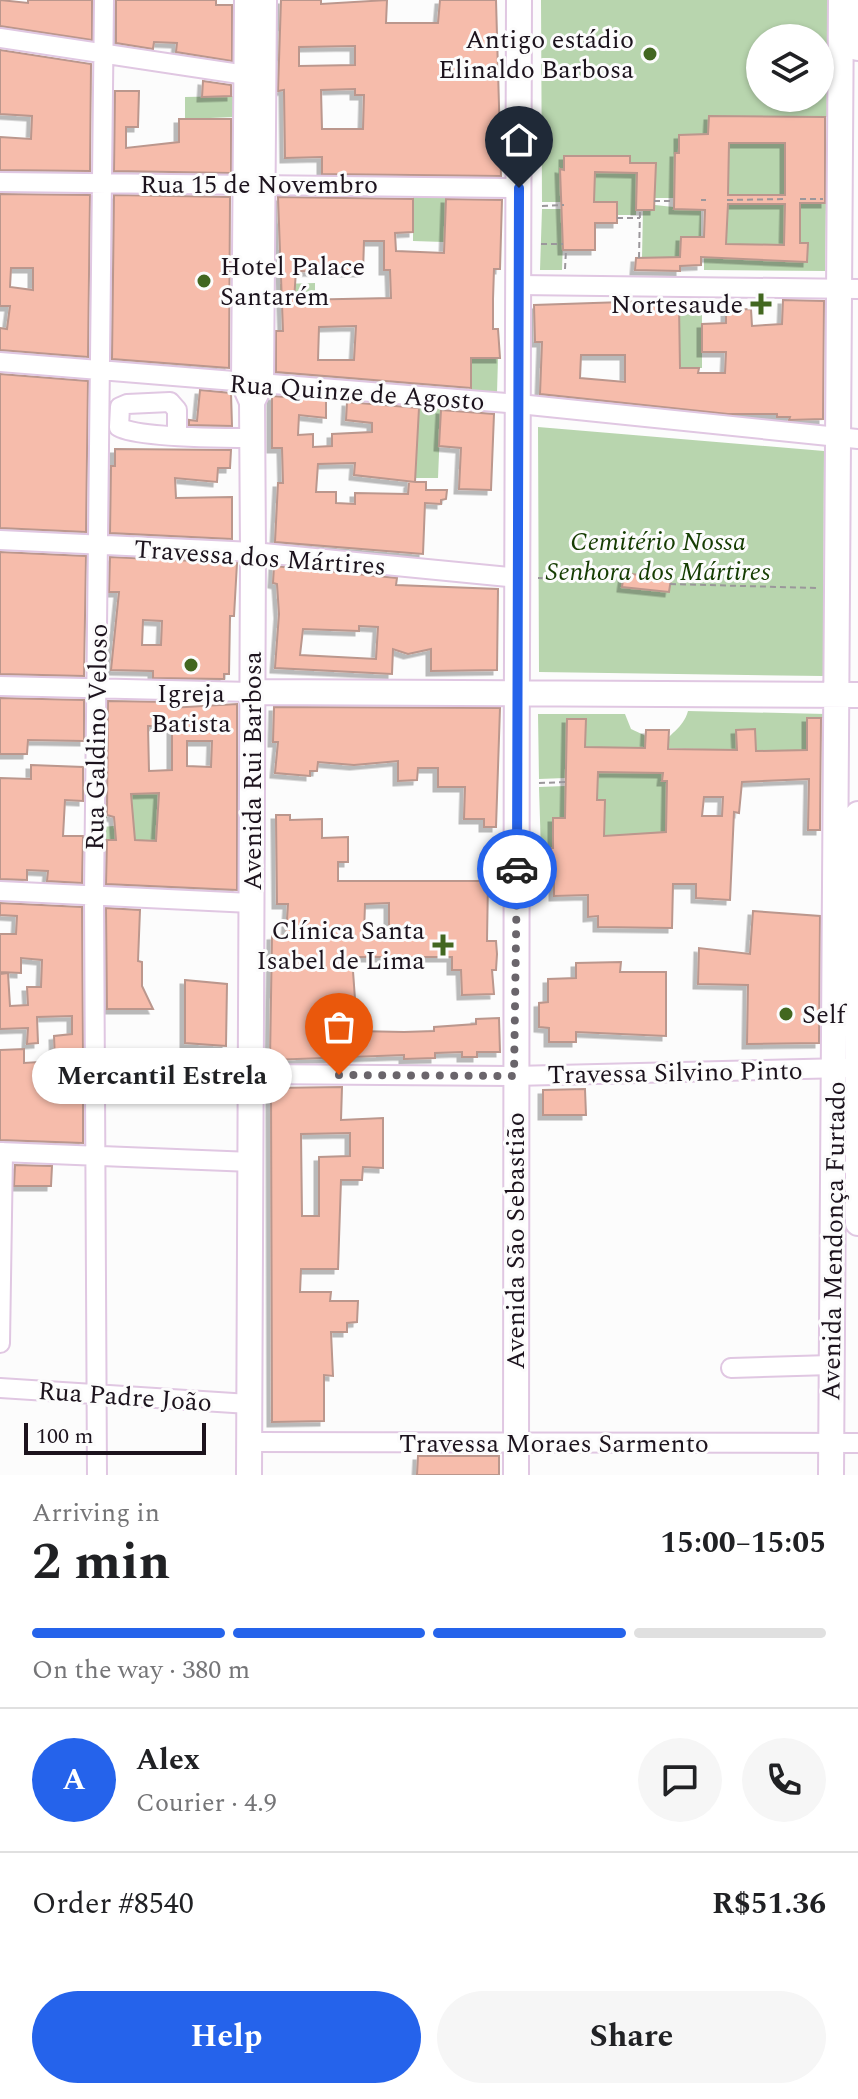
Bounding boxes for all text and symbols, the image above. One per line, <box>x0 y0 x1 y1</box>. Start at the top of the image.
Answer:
place label: Antigo estádio Elinaldo Barbosa <box>438 20 634 90</box>
map controls <box>746 24 834 112</box>
button: layers <box>746 24 834 112</box>
marker: Antigo estádio Elinaldo Barbosa <box>641 45 659 63</box>
pin <box>485 106 553 188</box>
icon: home <box>497 118 541 162</box>
street label: Rua 15 de Novembro <box>140 165 378 205</box>
place label: Hotel Palace Santarém <box>220 247 365 317</box>
marker: Hotel Palace Santarém <box>195 272 213 290</box>
place label: Nortesaude <box>610 285 743 325</box>
marker: Nortesaude <box>750 293 772 315</box>
street label: Rua Quinze de Agosto <box>228 364 486 422</box>
park label: Cemitério Nossa Senhora dos Mártires <box>546 522 770 592</box>
street label: Travessa dos Mártires <box>133 529 387 587</box>
street label: Rua Galdino Veloso <box>75 623 119 851</box>
street label: Avenida Rui Barbosa <box>233 651 273 891</box>
marker: Igreja Batista <box>182 656 200 674</box>
place label: Igreja Batista <box>151 674 231 744</box>
courier <box>477 829 557 909</box>
icon: car <box>495 847 539 891</box>
place label: Clínica Santa Isabel de Lima <box>256 911 425 981</box>
marker: Clínica Santa Isabel de Lima <box>432 934 454 956</box>
pin <box>305 993 373 1075</box>
place label: Self <box>802 995 848 1035</box>
icon: bag <box>317 1005 361 1049</box>
marker: Self <box>777 1005 795 1023</box>
callout: Mercantil Estrela <box>31 1047 291 1103</box>
street label: Travessa Silvino Pinto <box>547 1051 803 1095</box>
text: Mercantil Estrela <box>57 1056 267 1096</box>
street label: Avenida Mendonça Furtado <box>811 1081 857 1401</box>
street label: Avenida São Sebastião <box>496 1112 536 1370</box>
street label: Rua Padre João <box>37 1371 213 1423</box>
scale bar <box>24 1419 206 1455</box>
text: 100 m <box>36 1420 93 1453</box>
street label: Travessa Moraes Sarmento <box>399 1424 709 1464</box>
text: Arriving in <box>32 1493 160 1533</box>
text: 15:00–15:05 <box>660 1520 826 1566</box>
text: 2 min <box>32 1523 170 1602</box>
text: On the way · 380 m <box>32 1650 250 1690</box>
text: Alex <box>136 1737 200 1783</box>
button: chat <box>638 1738 722 1822</box>
button: phone <box>742 1738 826 1822</box>
text: A <box>62 1757 86 1803</box>
text: Courier · 4.9 <box>136 1783 277 1823</box>
text: Order #8540 <box>32 1881 194 1927</box>
text: R$51.36 <box>712 1881 826 1927</box>
button: Help <box>32 1991 421 2083</box>
button: Share <box>437 1991 826 2083</box>

